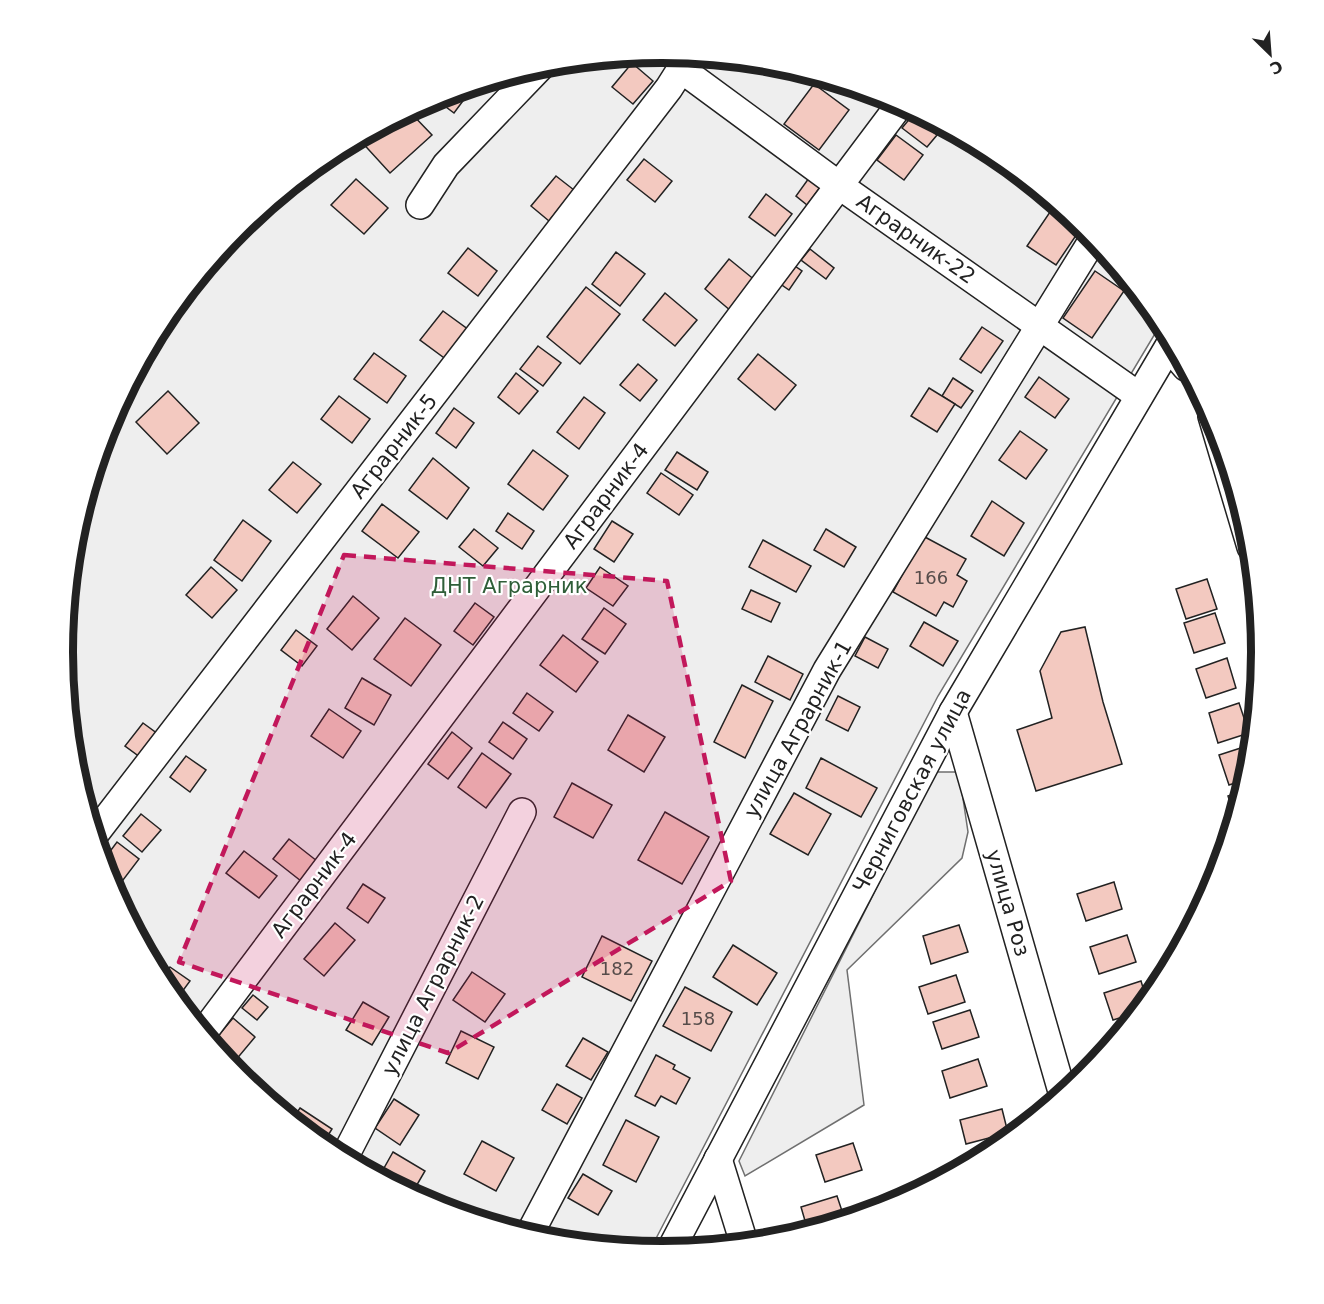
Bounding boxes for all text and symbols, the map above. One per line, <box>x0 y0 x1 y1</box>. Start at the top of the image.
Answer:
north arrow <box>1240 24 1300 84</box>
text: С <box>1267 56 1285 78</box>
street label: Аграрник-22 <box>852 189 980 289</box>
street label: Аграрник-5 <box>346 389 442 503</box>
street label: Аграрник-4 <box>559 438 653 554</box>
house number: 166 <box>914 567 948 588</box>
park label: ДНТ Аграрник <box>431 574 587 598</box>
street label: улица Аграрник-1 <box>739 636 857 822</box>
street label: Черниговская улица <box>848 685 976 897</box>
street label: Аграрник-4 <box>267 827 361 943</box>
street label: улица Роз <box>981 847 1035 959</box>
street label: улица Аграрник-2 <box>377 891 489 1079</box>
house number: 182 <box>600 958 634 979</box>
house number: 158 <box>681 1008 715 1029</box>

